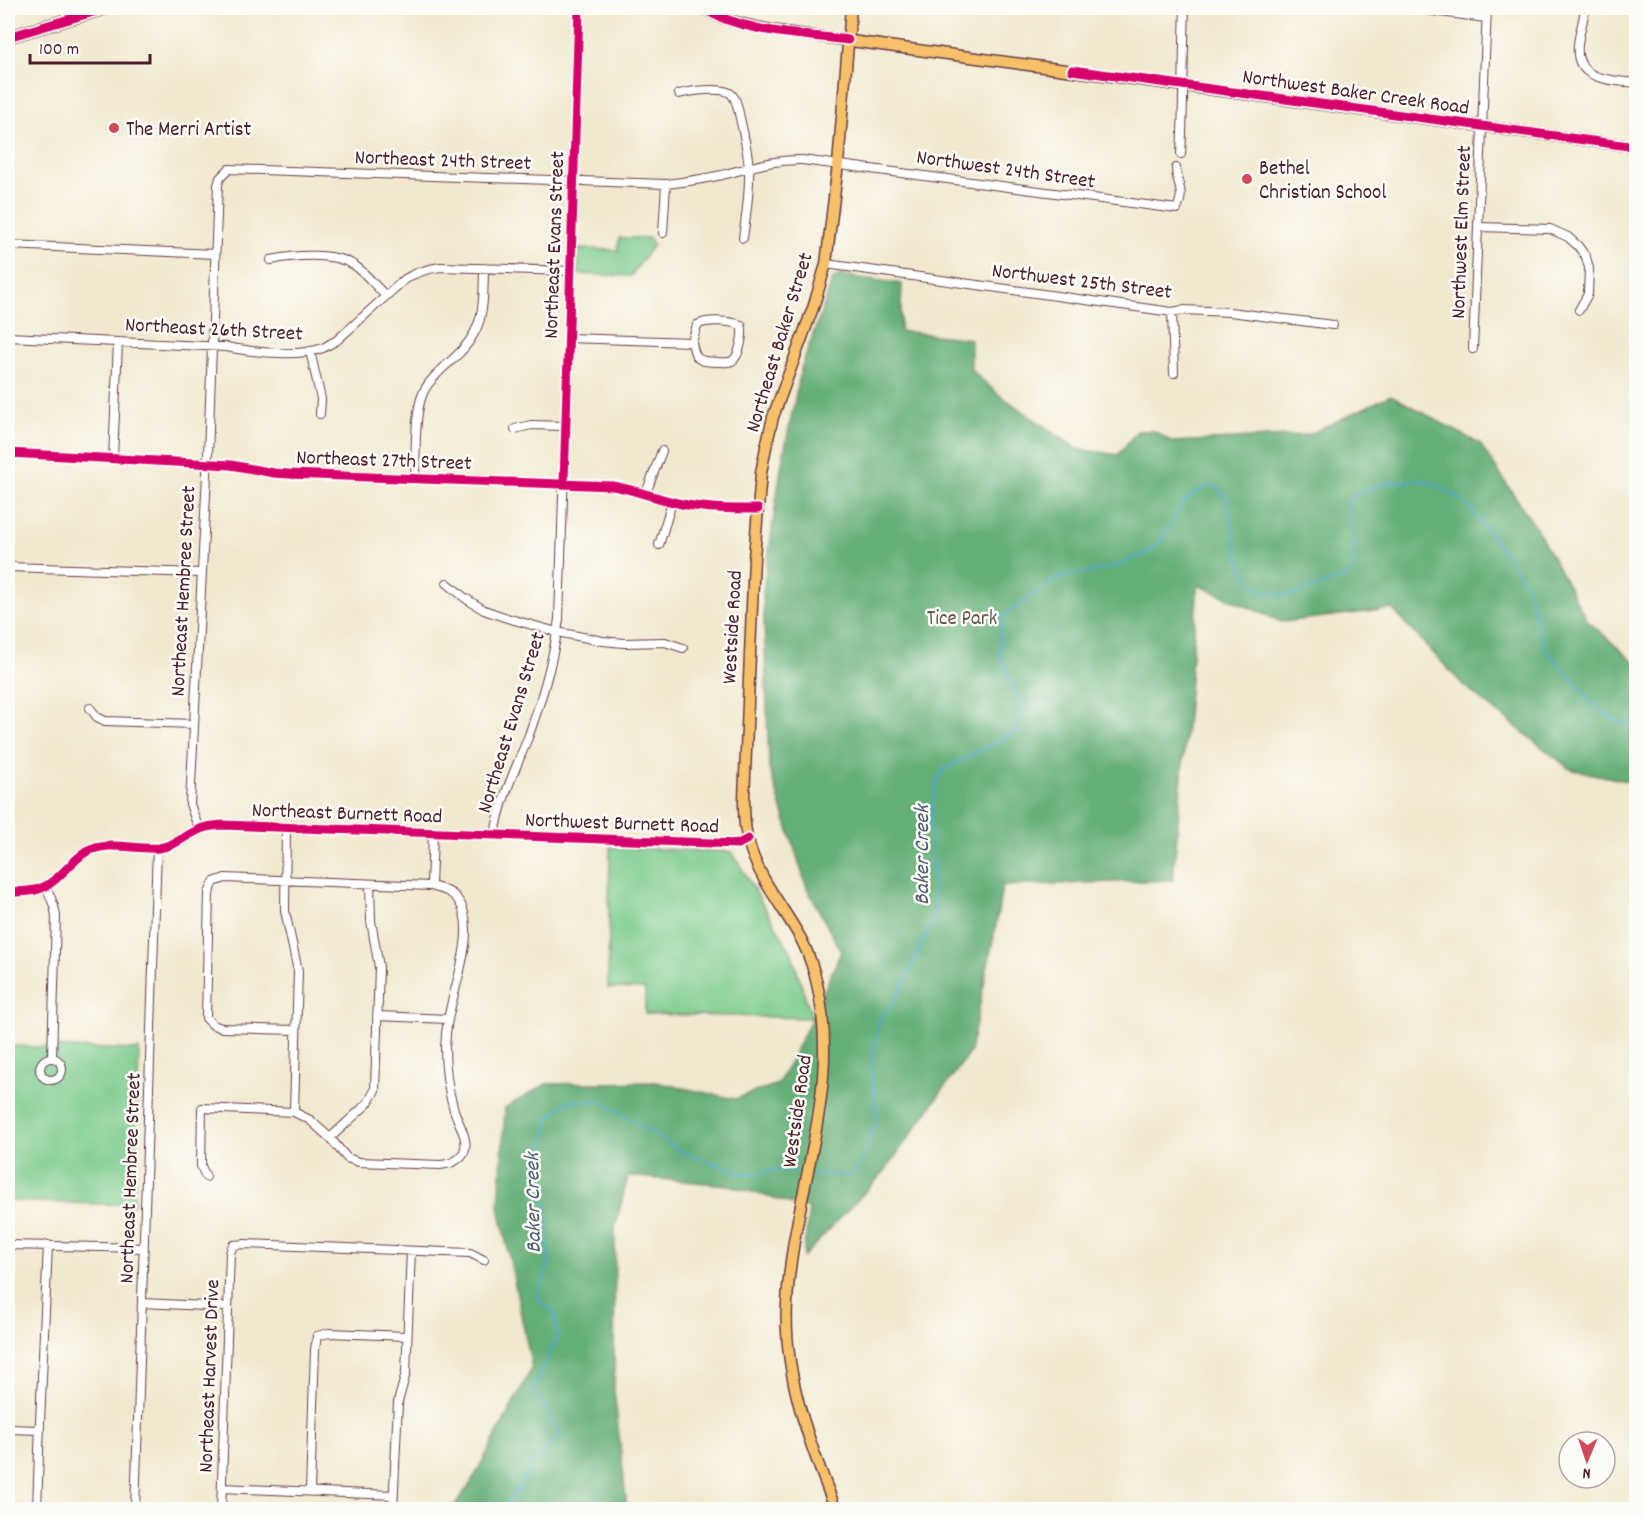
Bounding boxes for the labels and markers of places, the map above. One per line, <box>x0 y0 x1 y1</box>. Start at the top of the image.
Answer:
place label: The Merri Artist <box>126 116 252 146</box>
marker: The Merri Artist <box>107 121 121 135</box>
place label: Bethel Christian School <box>1259 155 1386 209</box>
marker: Bethel Christian School <box>1240 172 1254 186</box>

